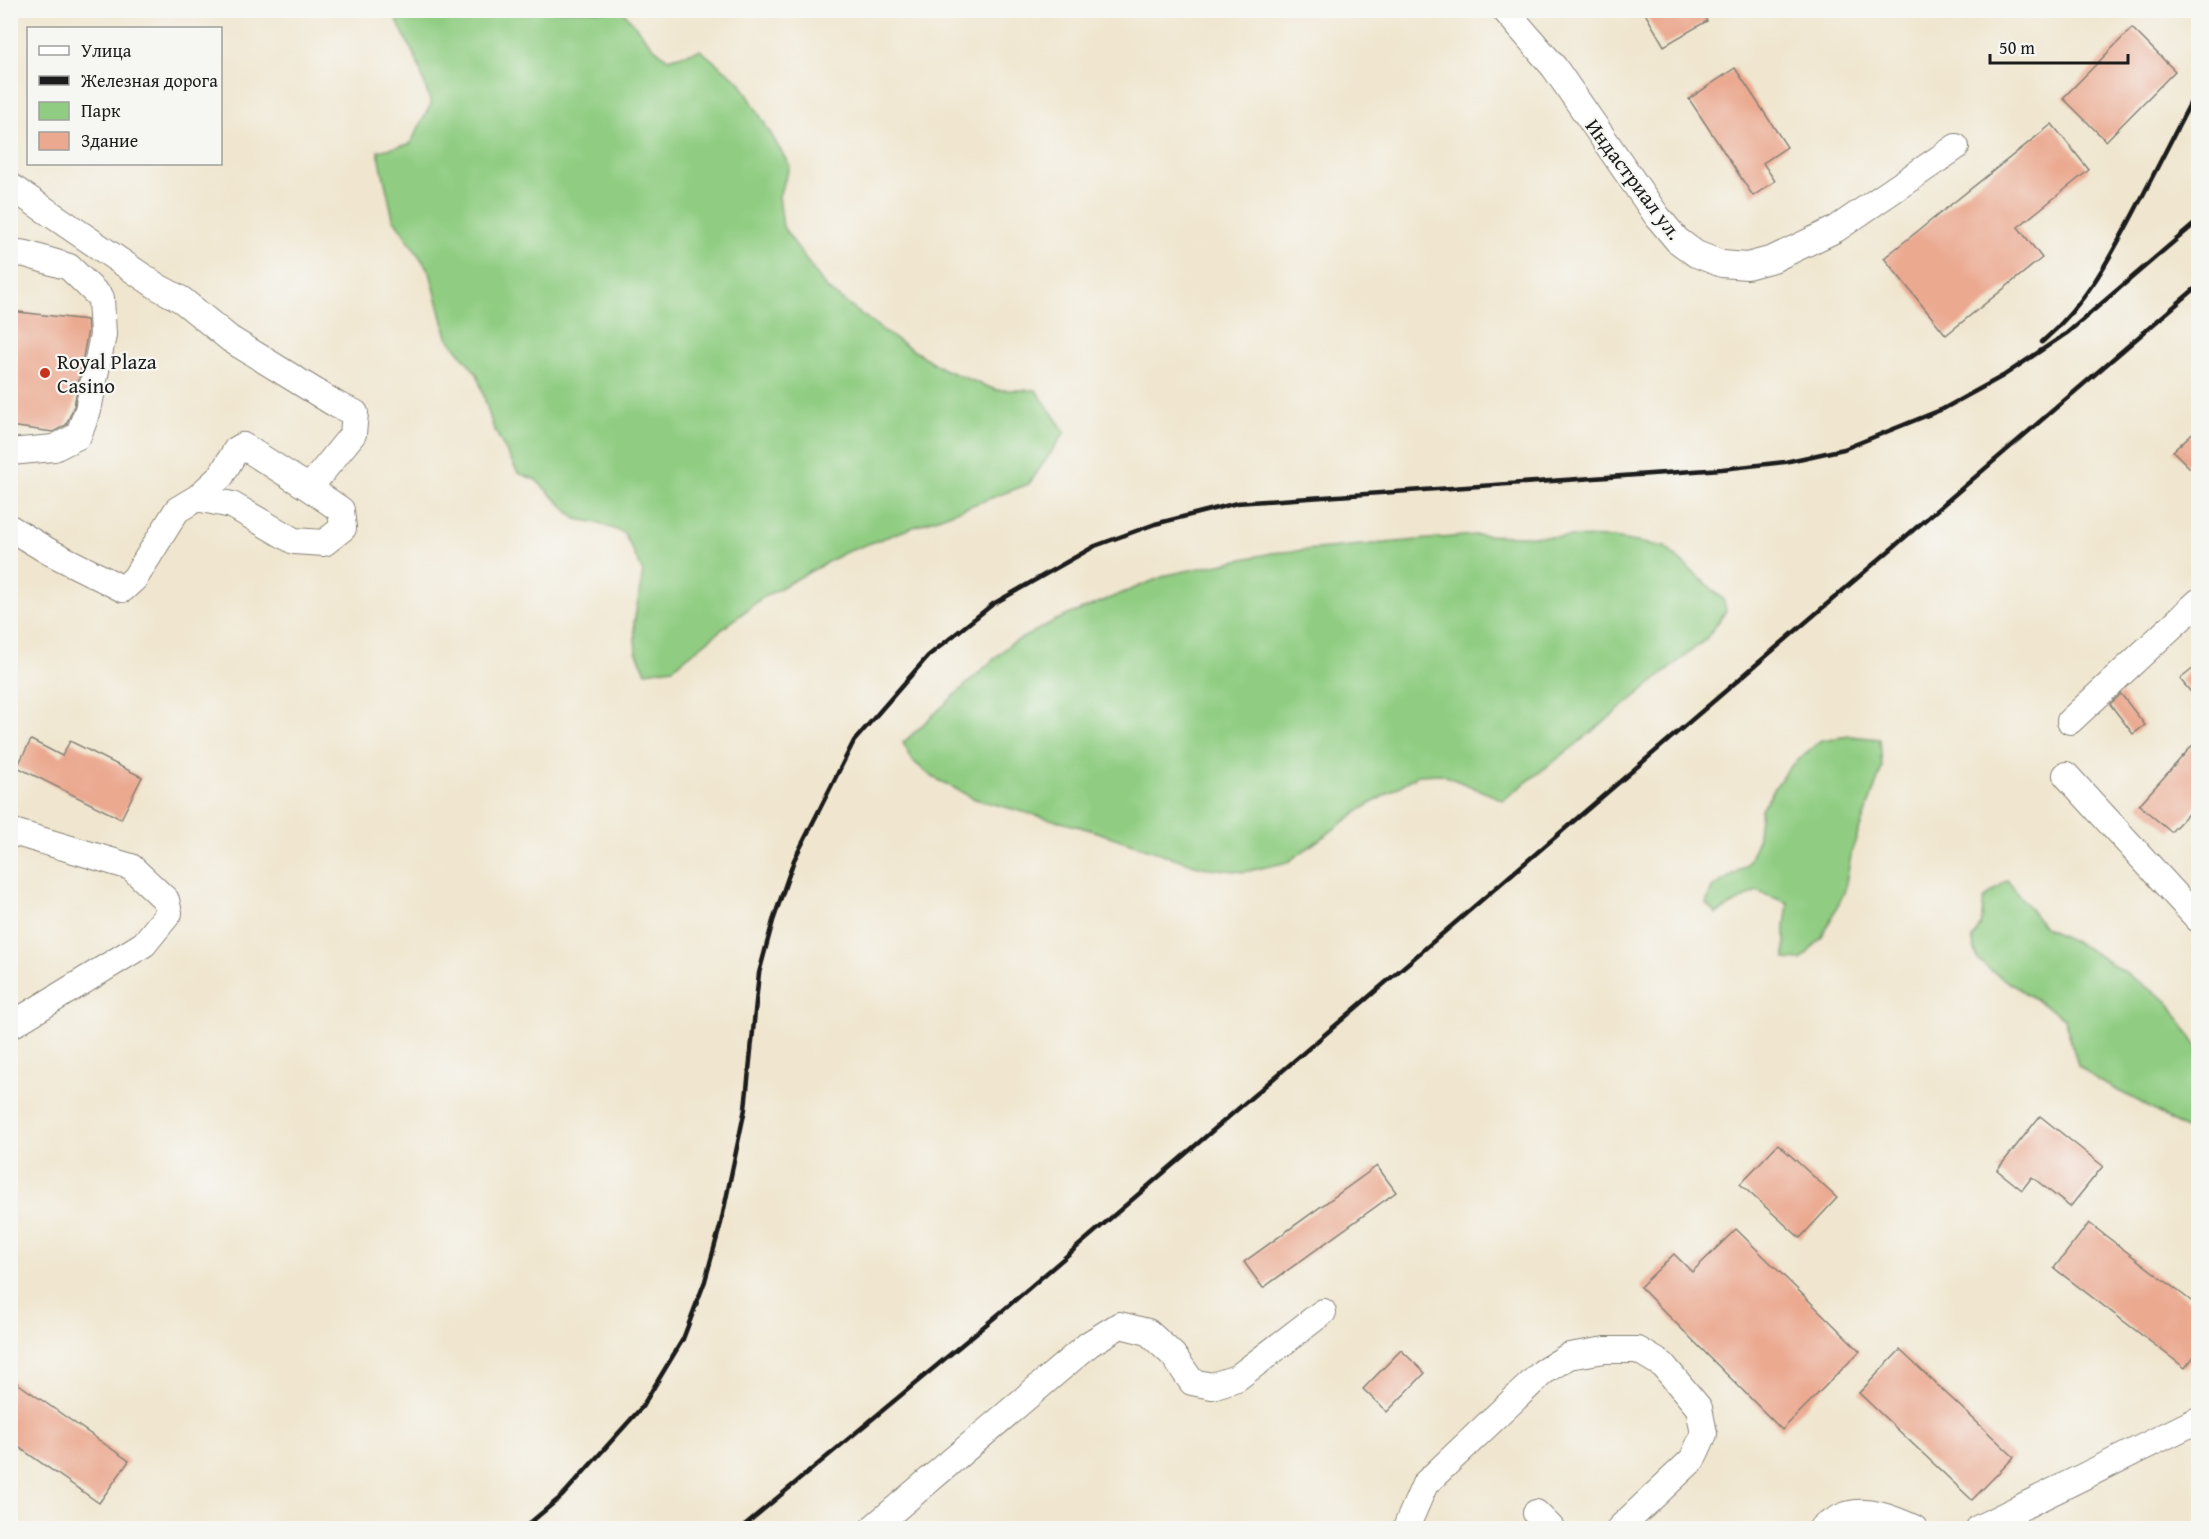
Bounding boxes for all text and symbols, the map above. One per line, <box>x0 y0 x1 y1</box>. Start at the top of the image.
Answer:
legend <box>27 27 222 165</box>
scale bar <box>1990 27 2128 65</box>
text: 50 m <box>1999 34 2035 61</box>
text: Улица <box>81 37 132 64</box>
text: Железная дорога <box>80 67 218 94</box>
text: Парк <box>81 97 121 124</box>
street label: Индастриал ул. <box>1578 112 1690 246</box>
text: Здание <box>81 127 138 154</box>
place label: Royal Plaza Casino <box>57 346 157 401</box>
marker: Royal Plaza Casino <box>38 366 52 380</box>

